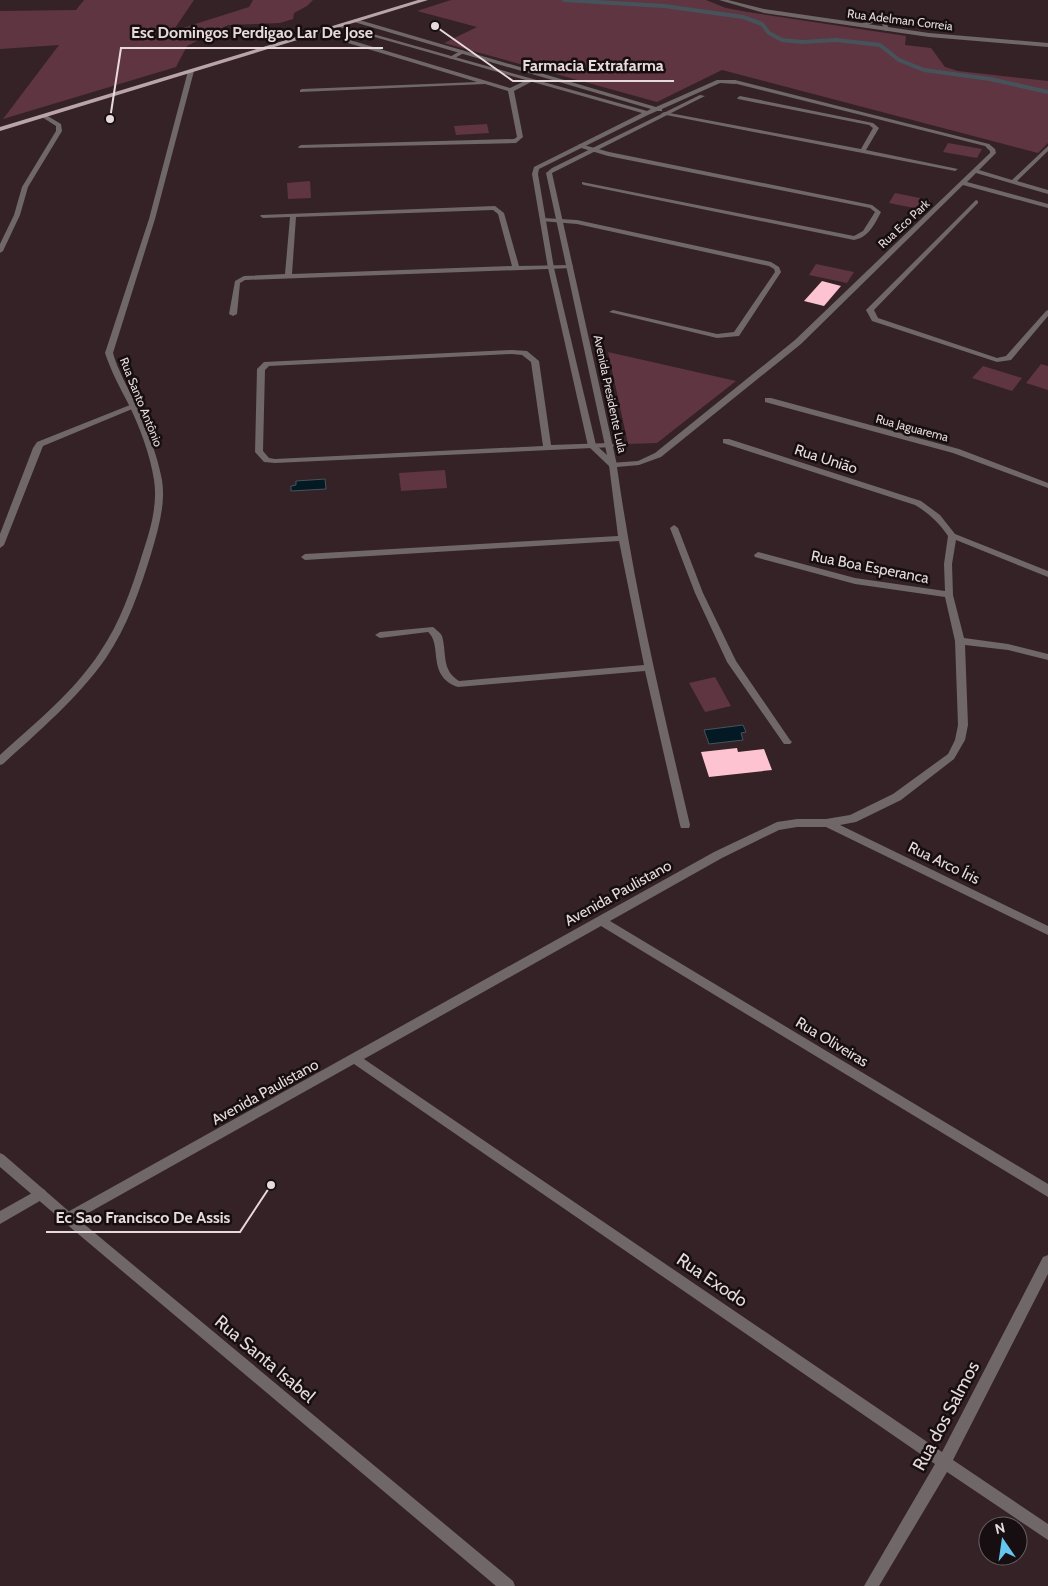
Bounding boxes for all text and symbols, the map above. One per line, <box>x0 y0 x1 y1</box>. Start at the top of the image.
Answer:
street label: Rua Adelman Correia <box>846 6 954 33</box>
callout: Esc Domingos Perdigao Lar De Jose <box>121 17 383 48</box>
text: Esc Domingos Perdigao Lar De Jose <box>131 23 373 42</box>
callout: Farmacia Extrafarma <box>513 50 674 81</box>
text: Farmacia Extrafarma <box>522 56 664 75</box>
street label: Rua Eco Park <box>875 196 933 251</box>
street label: Avenida Presidente Lula <box>591 333 630 455</box>
street label: Rua Santo Antônio <box>117 355 166 449</box>
street label: Rua Jaguarema <box>874 411 950 444</box>
street label: Rua União <box>792 440 860 478</box>
street label: Rua Boa Esperanca <box>809 547 931 587</box>
street label: Rua Arco Íris <box>905 837 983 888</box>
street label: Avenida Paulistano <box>561 856 675 930</box>
street label: Rua Oliveiras <box>792 1013 872 1071</box>
street label: Avenida Paulistano <box>208 1055 322 1129</box>
callout: Ec Sao Francisco De Assis <box>46 1201 240 1232</box>
text: Ec Sao Francisco De Assis <box>56 1208 231 1227</box>
street label: Rua Exodo <box>672 1248 752 1312</box>
street label: Rua Santa Isabel <box>210 1311 320 1408</box>
street label: Rua dos Salmos <box>908 1358 984 1474</box>
north arrow <box>978 1516 1028 1566</box>
text: N <box>993 1518 1007 1538</box>

